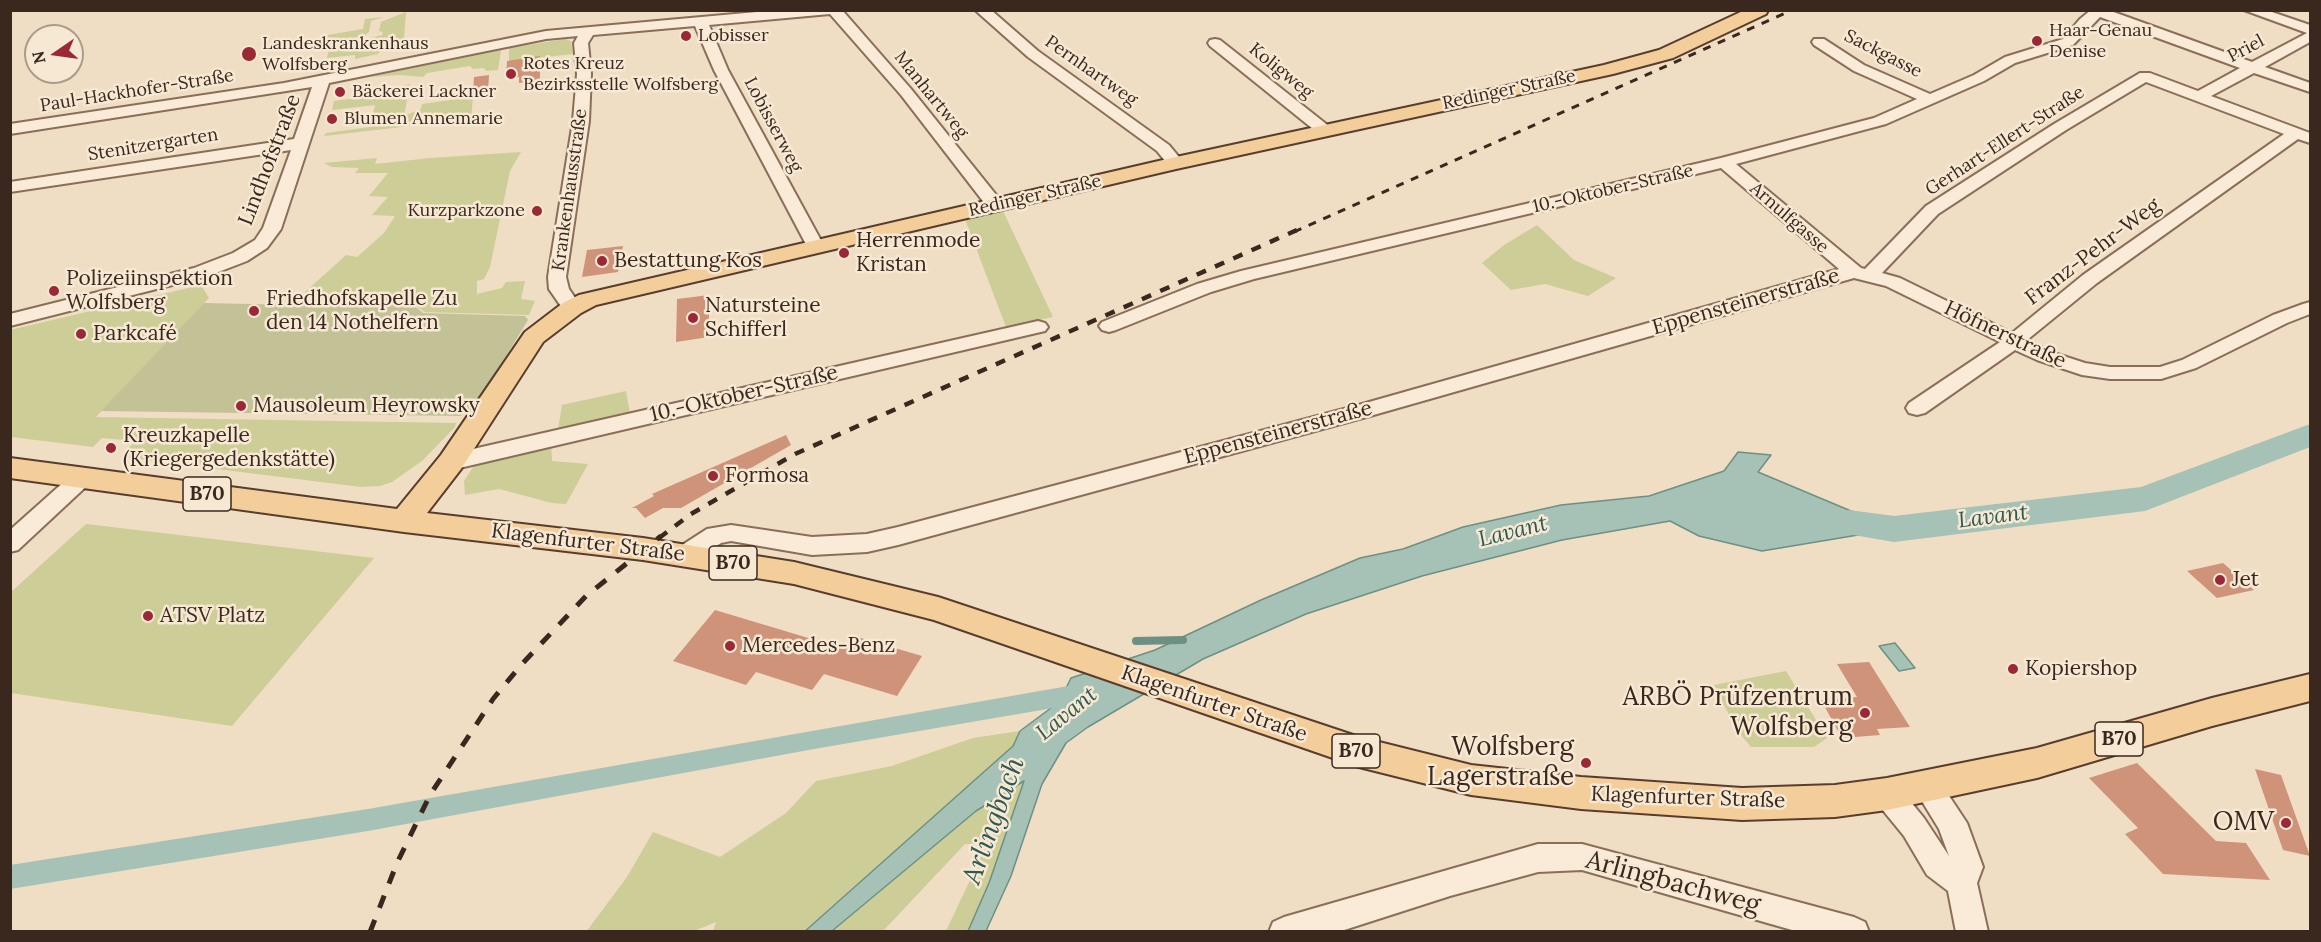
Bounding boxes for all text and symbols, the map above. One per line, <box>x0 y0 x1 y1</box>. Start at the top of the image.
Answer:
place label: Haar-Genau Denise <box>2049 20 2152 63</box>
north arrow <box>24 24 84 84</box>
place label: Lobisser <box>698 25 769 47</box>
street label: Sackgasse <box>1840 25 1926 83</box>
marker: Lobisser <box>679 29 693 43</box>
street label: Priel <box>2224 30 2268 68</box>
street label: Pernhartweg <box>1040 31 1142 111</box>
place label: Landeskrankenhaus Wolfsberg <box>262 33 429 76</box>
marker: Haar-Genau Denise <box>2030 34 2044 48</box>
street label: Koligweg <box>1244 39 1318 103</box>
marker: Landeskrankenhaus Wolfsberg <box>240 45 258 63</box>
street label: Manhartweg <box>889 47 973 143</box>
text: N <box>27 49 50 66</box>
place label: Rotes Kreuz Bezirksstelle Wolfsberg <box>523 53 718 96</box>
street label: Paul-Hackhofer-Straße <box>39 65 235 117</box>
street label: Redinger Straße <box>1440 65 1578 115</box>
marker: Rotes Kreuz Bezirksstelle Wolfsberg <box>504 67 518 81</box>
street label: Lobisserweg <box>739 74 807 176</box>
place label: Bäckerei Lackner <box>352 81 496 103</box>
street label: Gerhart-Ellert-Straße <box>1922 82 2088 200</box>
marker: Bäckerei Lackner <box>333 85 347 99</box>
street label: Lindhofstraße <box>233 91 307 229</box>
street label: Krankenhausstraße <box>548 107 592 273</box>
place label: Blumen Annemarie <box>344 108 503 130</box>
marker: Blumen Annemarie <box>325 112 339 126</box>
street label: Stenitzergarten <box>86 124 220 166</box>
street label: 10.-Oktober-Straße <box>1530 160 1696 218</box>
street label: Redinger Straße <box>966 170 1104 222</box>
street label: Arnulfgasse <box>1745 178 1833 258</box>
street label: Franz-Pehr-Weg <box>2021 193 2165 311</box>
place label: Kurzparkzone <box>407 200 525 222</box>
marker: Kurzparkzone <box>530 204 544 218</box>
place label: Herrenmode Kristan <box>856 228 980 278</box>
marker: Herrenmode Kristan <box>837 246 851 260</box>
place label: Bestattung Kos <box>614 248 762 274</box>
marker: Bestattung Kos <box>595 254 609 268</box>
street label: Eppensteinerstraße <box>1649 263 1843 341</box>
place label: Polizeiinspektion Wolfsberg <box>66 266 233 316</box>
marker: Polizeiinspektion Wolfsberg <box>47 284 61 298</box>
place label: Friedhofskapelle Zu den 14 Nothelfern <box>266 286 457 336</box>
place label: Natursteine Schifferl <box>705 293 821 343</box>
street label: Höfnerstraße <box>1940 296 2070 374</box>
marker: Friedhofskapelle Zu den 14 Nothelfern <box>247 304 261 318</box>
marker: Natursteine Schifferl <box>686 311 700 325</box>
place label: Parkcafé <box>93 321 177 347</box>
marker: Parkcafé <box>74 327 88 341</box>
street label: 10.-Oktober-Straße <box>648 360 840 428</box>
place label: Mausoleum Heyrowsky <box>253 393 480 419</box>
street label: Eppensteinerstraße <box>1181 396 1375 470</box>
marker: Mausoleum Heyrowsky <box>234 399 248 413</box>
place label: Kreuzkapelle (Kriegergedenkstätte) <box>123 423 335 473</box>
marker: Kreuzkapelle (Kriegergedenkstätte) <box>104 441 118 455</box>
place label: Formosa <box>725 463 809 489</box>
marker: Formosa <box>706 469 720 483</box>
road number: B70 <box>183 477 231 511</box>
water label: Lavant <box>1957 500 2029 534</box>
water label: Lavant <box>1476 511 1550 553</box>
street label: Klagenfurter Straße <box>490 519 686 567</box>
road number: B70 <box>709 546 757 580</box>
place label: Jet <box>2232 567 2259 593</box>
marker: Jet <box>2213 573 2227 587</box>
place label: ATSV Platz <box>160 603 265 629</box>
marker: ATSV Platz <box>141 609 155 623</box>
place label: Mercedes-Benz <box>742 633 895 659</box>
marker: Mercedes-Benz <box>723 639 737 653</box>
place label: Kopiershop <box>2025 656 2137 682</box>
street label: Klagenfurter Straße <box>1118 660 1310 748</box>
marker: Kopiershop <box>2006 662 2020 676</box>
water label: Lavant <box>1032 682 1102 746</box>
place label: ARBÖ Prüfzentrum Wolfsberg <box>1623 682 1853 744</box>
marker: ARBÖ Prüfzentrum Wolfsberg <box>1858 706 1872 720</box>
road number: B70 <box>2095 722 2143 756</box>
place label: Wolfsberg Lagerstraße <box>1427 732 1574 794</box>
road number: B70 <box>1332 734 1380 768</box>
water label: Arlingbach <box>956 753 1032 889</box>
marker: Wolfsberg Lagerstraße <box>1579 756 1593 770</box>
street label: Klagenfurter Straße <box>1590 782 1786 814</box>
place label: OMV <box>2213 807 2274 839</box>
marker: OMV <box>2279 816 2293 830</box>
street label: Arlingbachweg <box>1582 845 1764 921</box>

